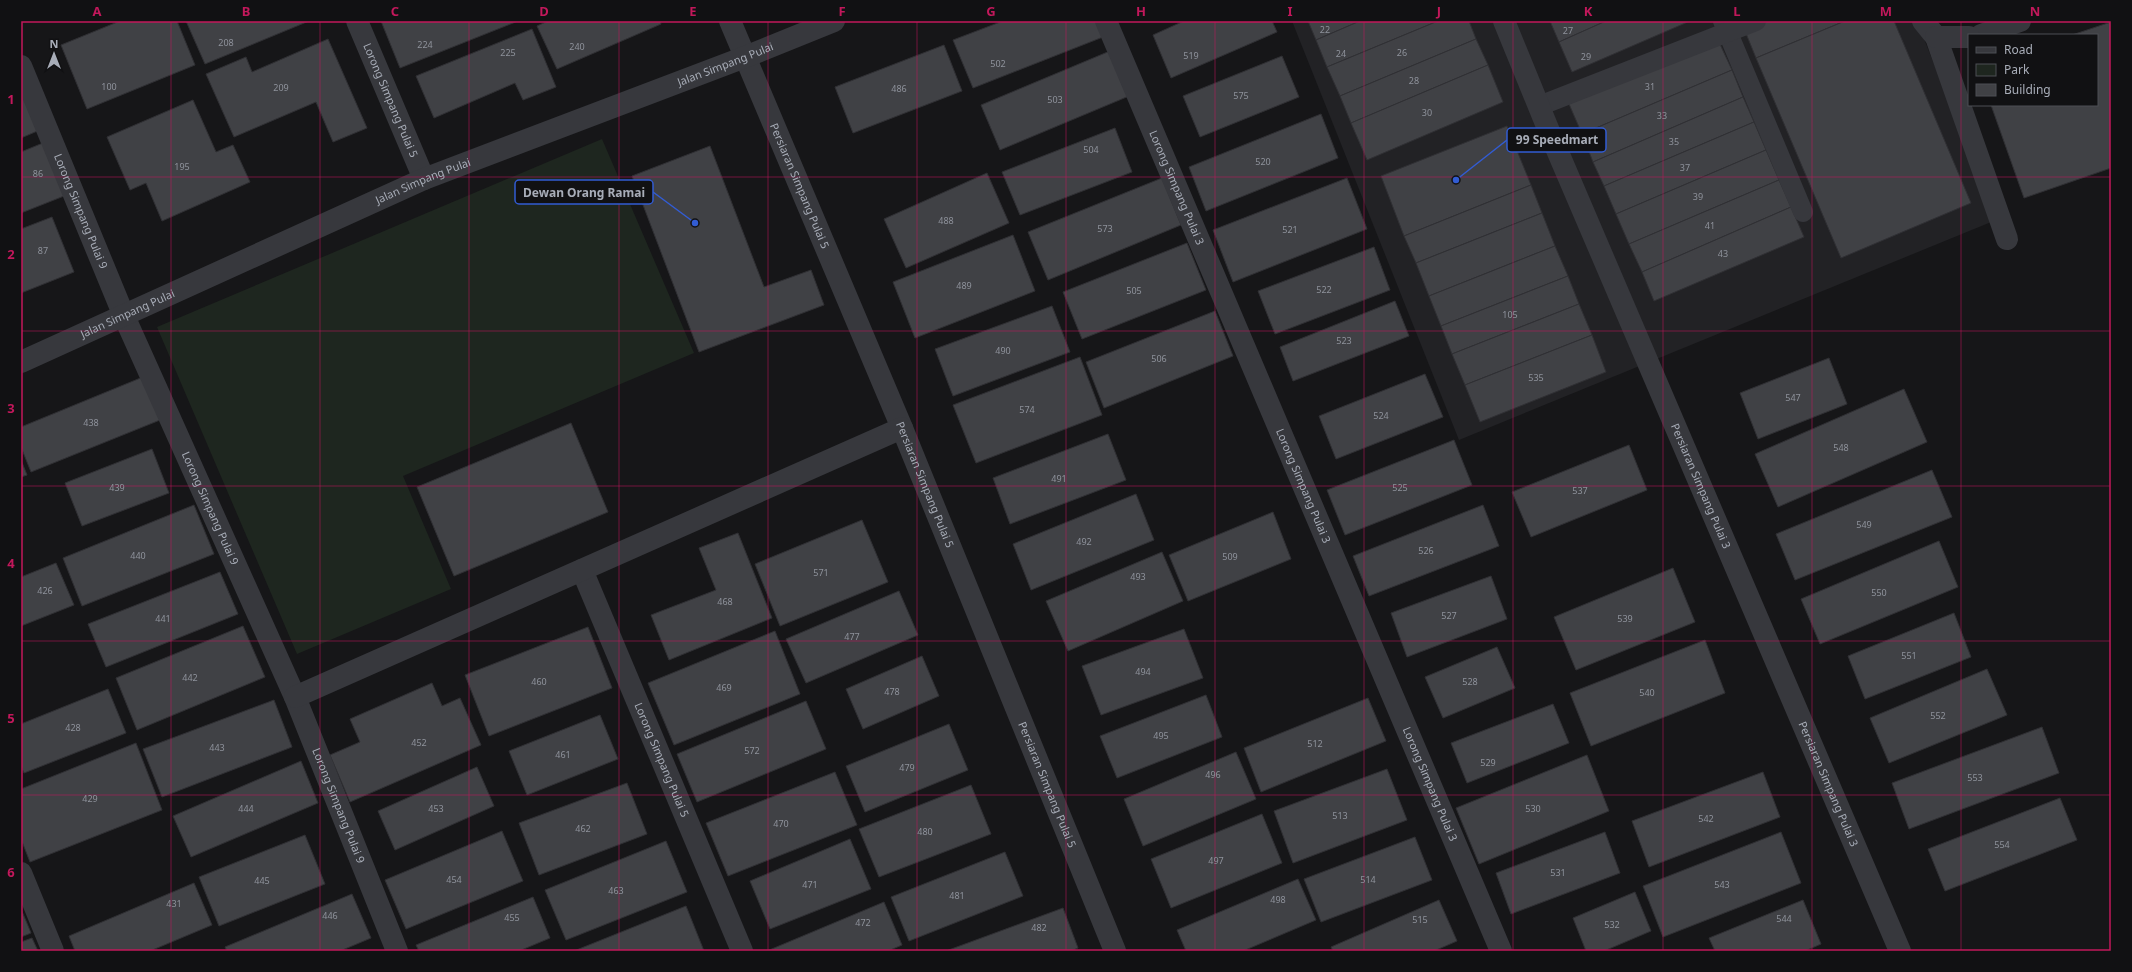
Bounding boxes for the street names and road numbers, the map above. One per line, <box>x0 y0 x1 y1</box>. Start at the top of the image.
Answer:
street label: Jalan Simpang Pulai <box>674 38 775 89</box>
street label: Lorong Simpang Pulai 5 <box>360 40 422 159</box>
street label: Persiaran Simpang Pulai 5 <box>767 121 833 251</box>
street label: Lorong Simpang Pulai 3 <box>1146 128 1208 247</box>
street label: Lorong Simpang Pulai 9 <box>51 151 112 271</box>
street label: Jalan Simpang Pulai <box>372 154 473 207</box>
street label: Jalan Simpang Pulai <box>77 285 177 341</box>
street label: Persiaran Simpang Pulai 5 <box>893 419 958 550</box>
street label: Persiaran Simpang Pulai 3 <box>1668 421 1735 551</box>
street label: Lorong Simpang Pulai 3 <box>1273 426 1335 545</box>
street label: Lorong Simpang Pulai 9 <box>179 449 243 567</box>
street label: Lorong Simpang Pulai 5 <box>632 700 693 819</box>
street label: Persiaran Simpang Pulai 5 <box>1015 719 1080 850</box>
street label: Persiaran Simpang Pulai 3 <box>1795 719 1862 849</box>
street label: Lorong Simpang Pulai 3 <box>1400 724 1461 843</box>
street label: Lorong Simpang Pulai 9 <box>309 746 369 865</box>

